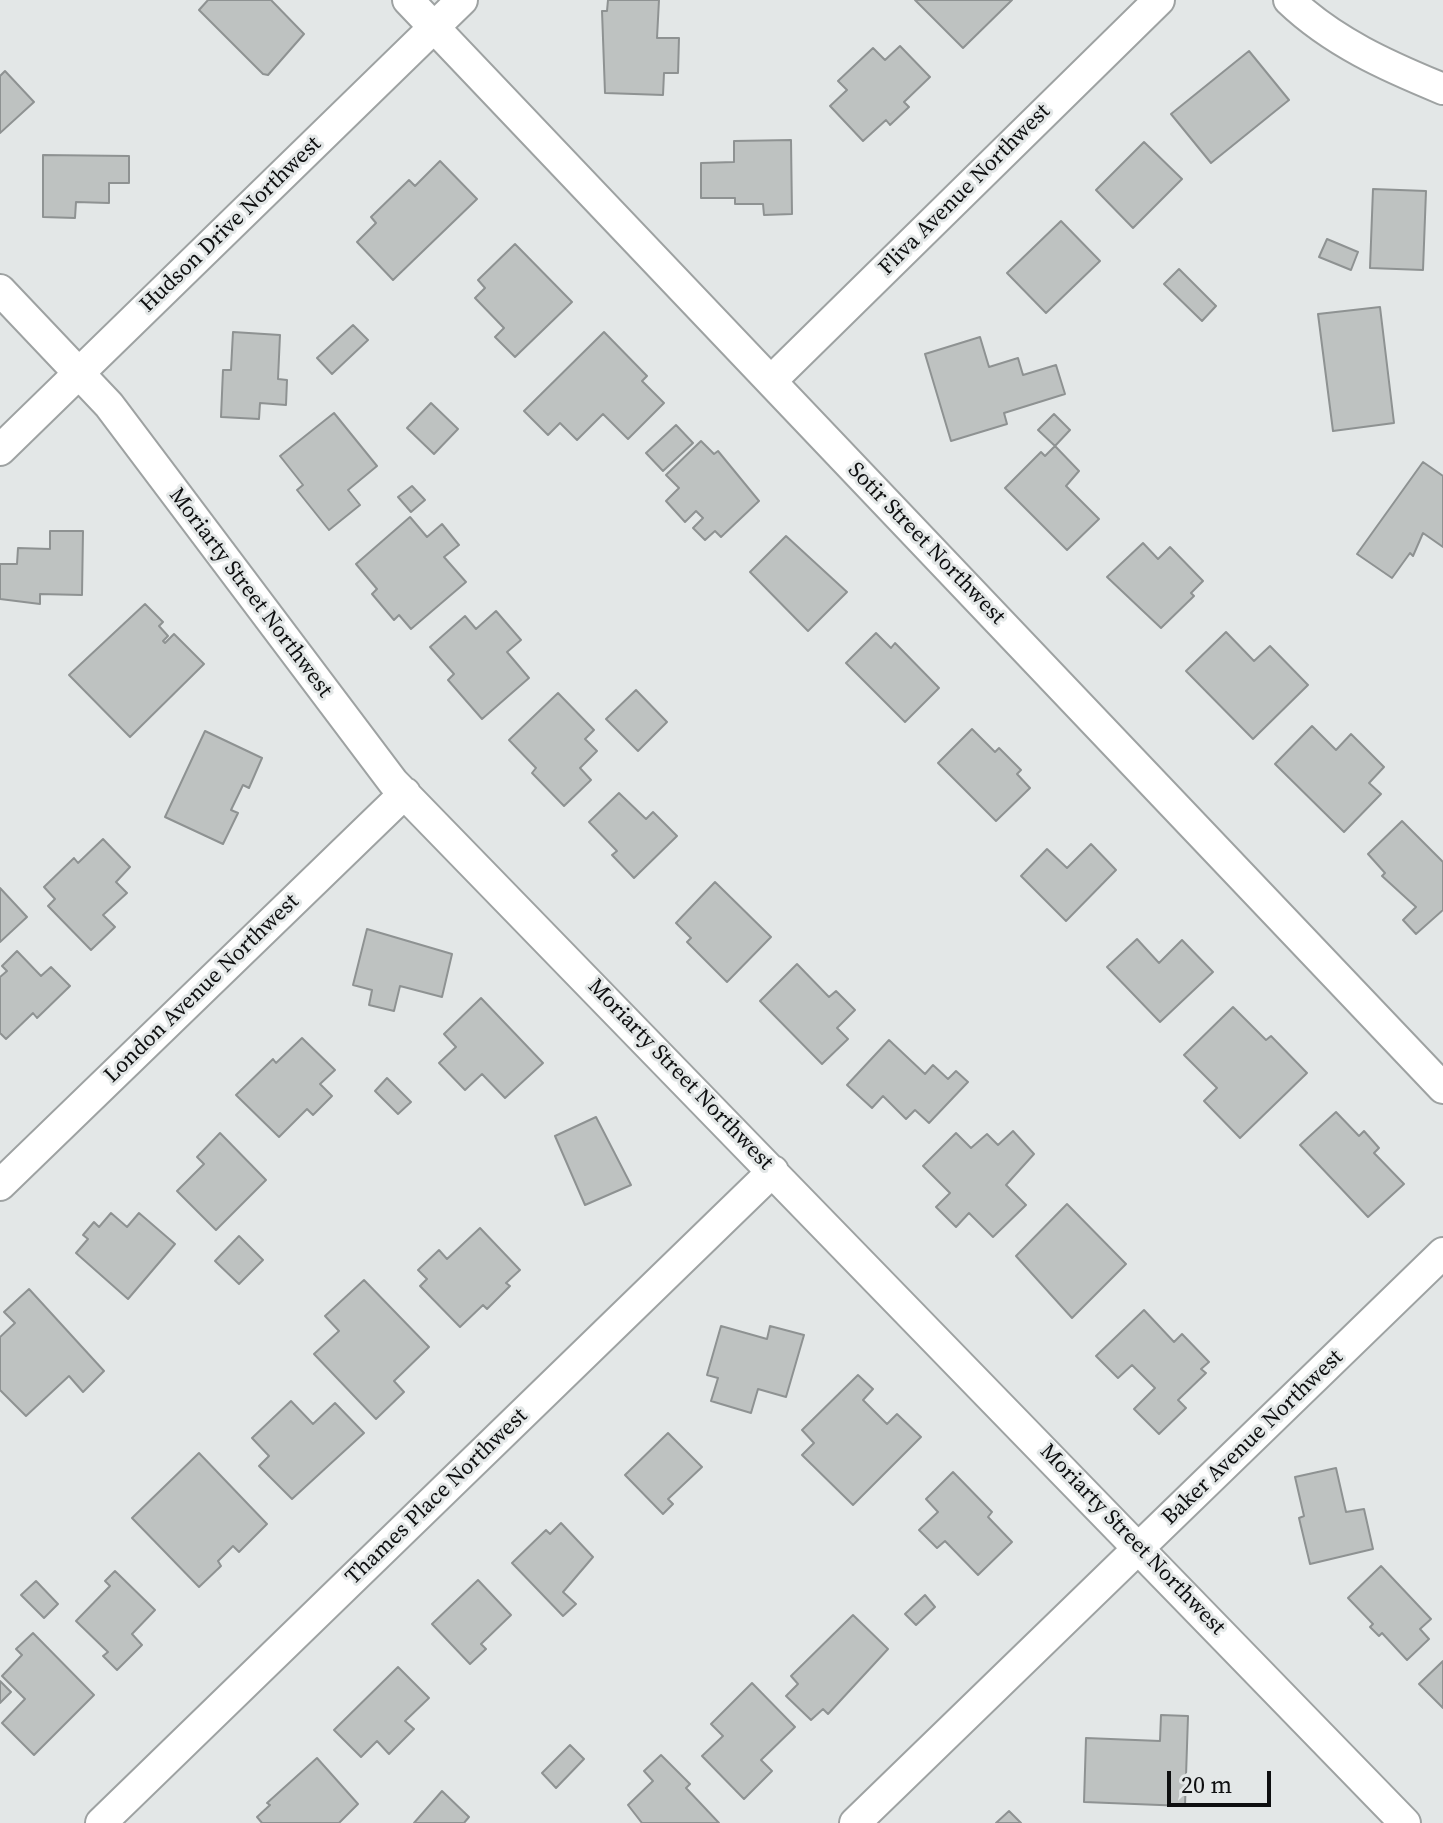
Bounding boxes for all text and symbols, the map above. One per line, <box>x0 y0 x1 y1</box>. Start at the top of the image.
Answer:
street label: Fliva Avenue Northwest <box>874 99 1056 281</box>
street label: Hudson Drive Northwest <box>135 131 327 319</box>
street label: Sotir Street Northwest <box>842 458 1010 630</box>
street label: Moriarty Street Northwest <box>163 483 337 703</box>
street label: London Avenue Northwest <box>99 889 305 1089</box>
street label: Moriarty Street Northwest <box>582 974 778 1176</box>
street label: Baker Avenue Northwest <box>1157 1345 1349 1531</box>
street label: Thames Place Northwest <box>341 1403 533 1591</box>
street label: Moriarty Street Northwest <box>1034 1439 1230 1641</box>
scale bar <box>1171 1755 1275 1805</box>
text: 20 m <box>1181 1768 1232 1801</box>

